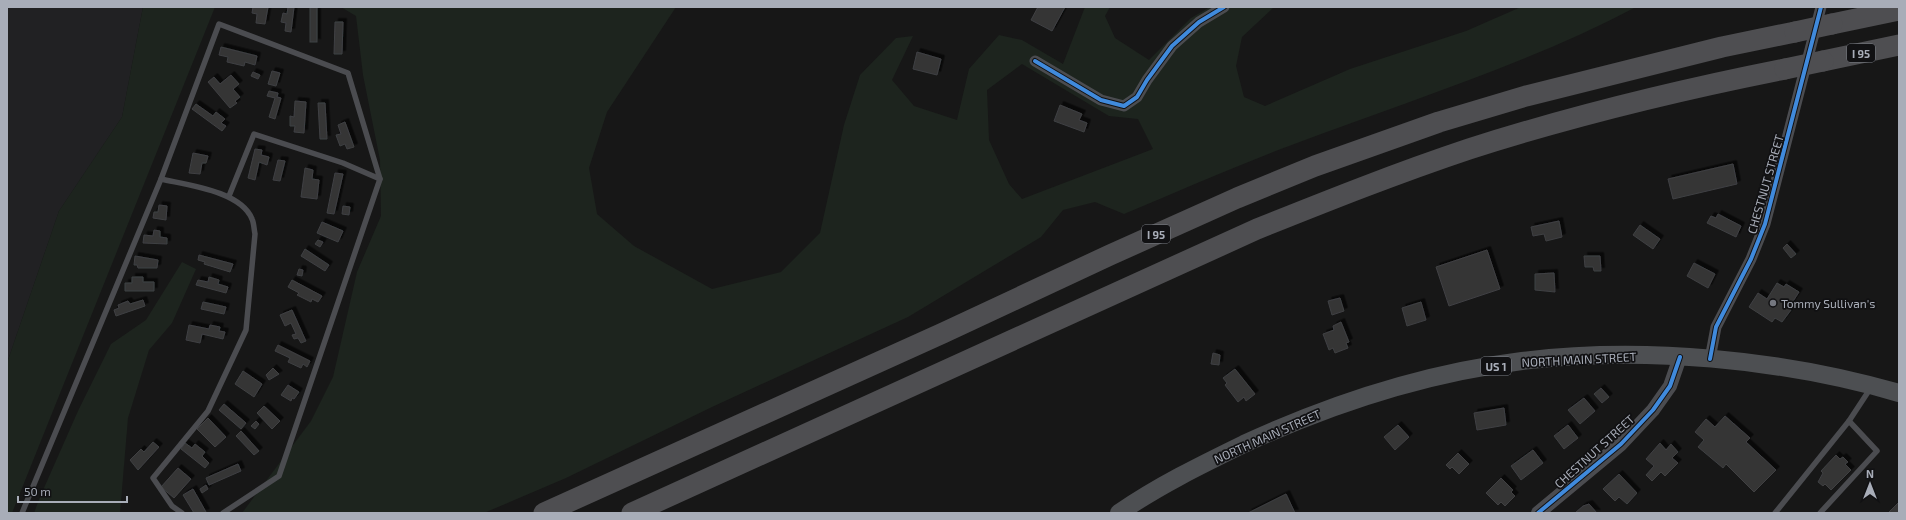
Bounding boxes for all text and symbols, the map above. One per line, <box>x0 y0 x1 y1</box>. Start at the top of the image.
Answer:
road number: I 95 <box>1847 44 1875 62</box>
street label: CHESTNUT STREET <box>1744 133 1786 235</box>
road number: I 95 <box>1142 225 1170 243</box>
place label: Tommy Sullivan's <box>1781 296 1875 310</box>
marker: Tommy Sullivan's <box>1768 298 1778 308</box>
street label: NORTH MAIN STREET <box>1521 349 1637 369</box>
road number: US 1 <box>1481 357 1511 375</box>
street label: NORTH MAIN STREET <box>1212 406 1322 466</box>
street label: CHESTNUT STREET <box>1551 411 1637 491</box>
north arrow <box>1850 464 1890 504</box>
text: N <box>1866 467 1874 480</box>
scale bar <box>18 478 127 504</box>
text: 50 m <box>24 484 51 498</box>

